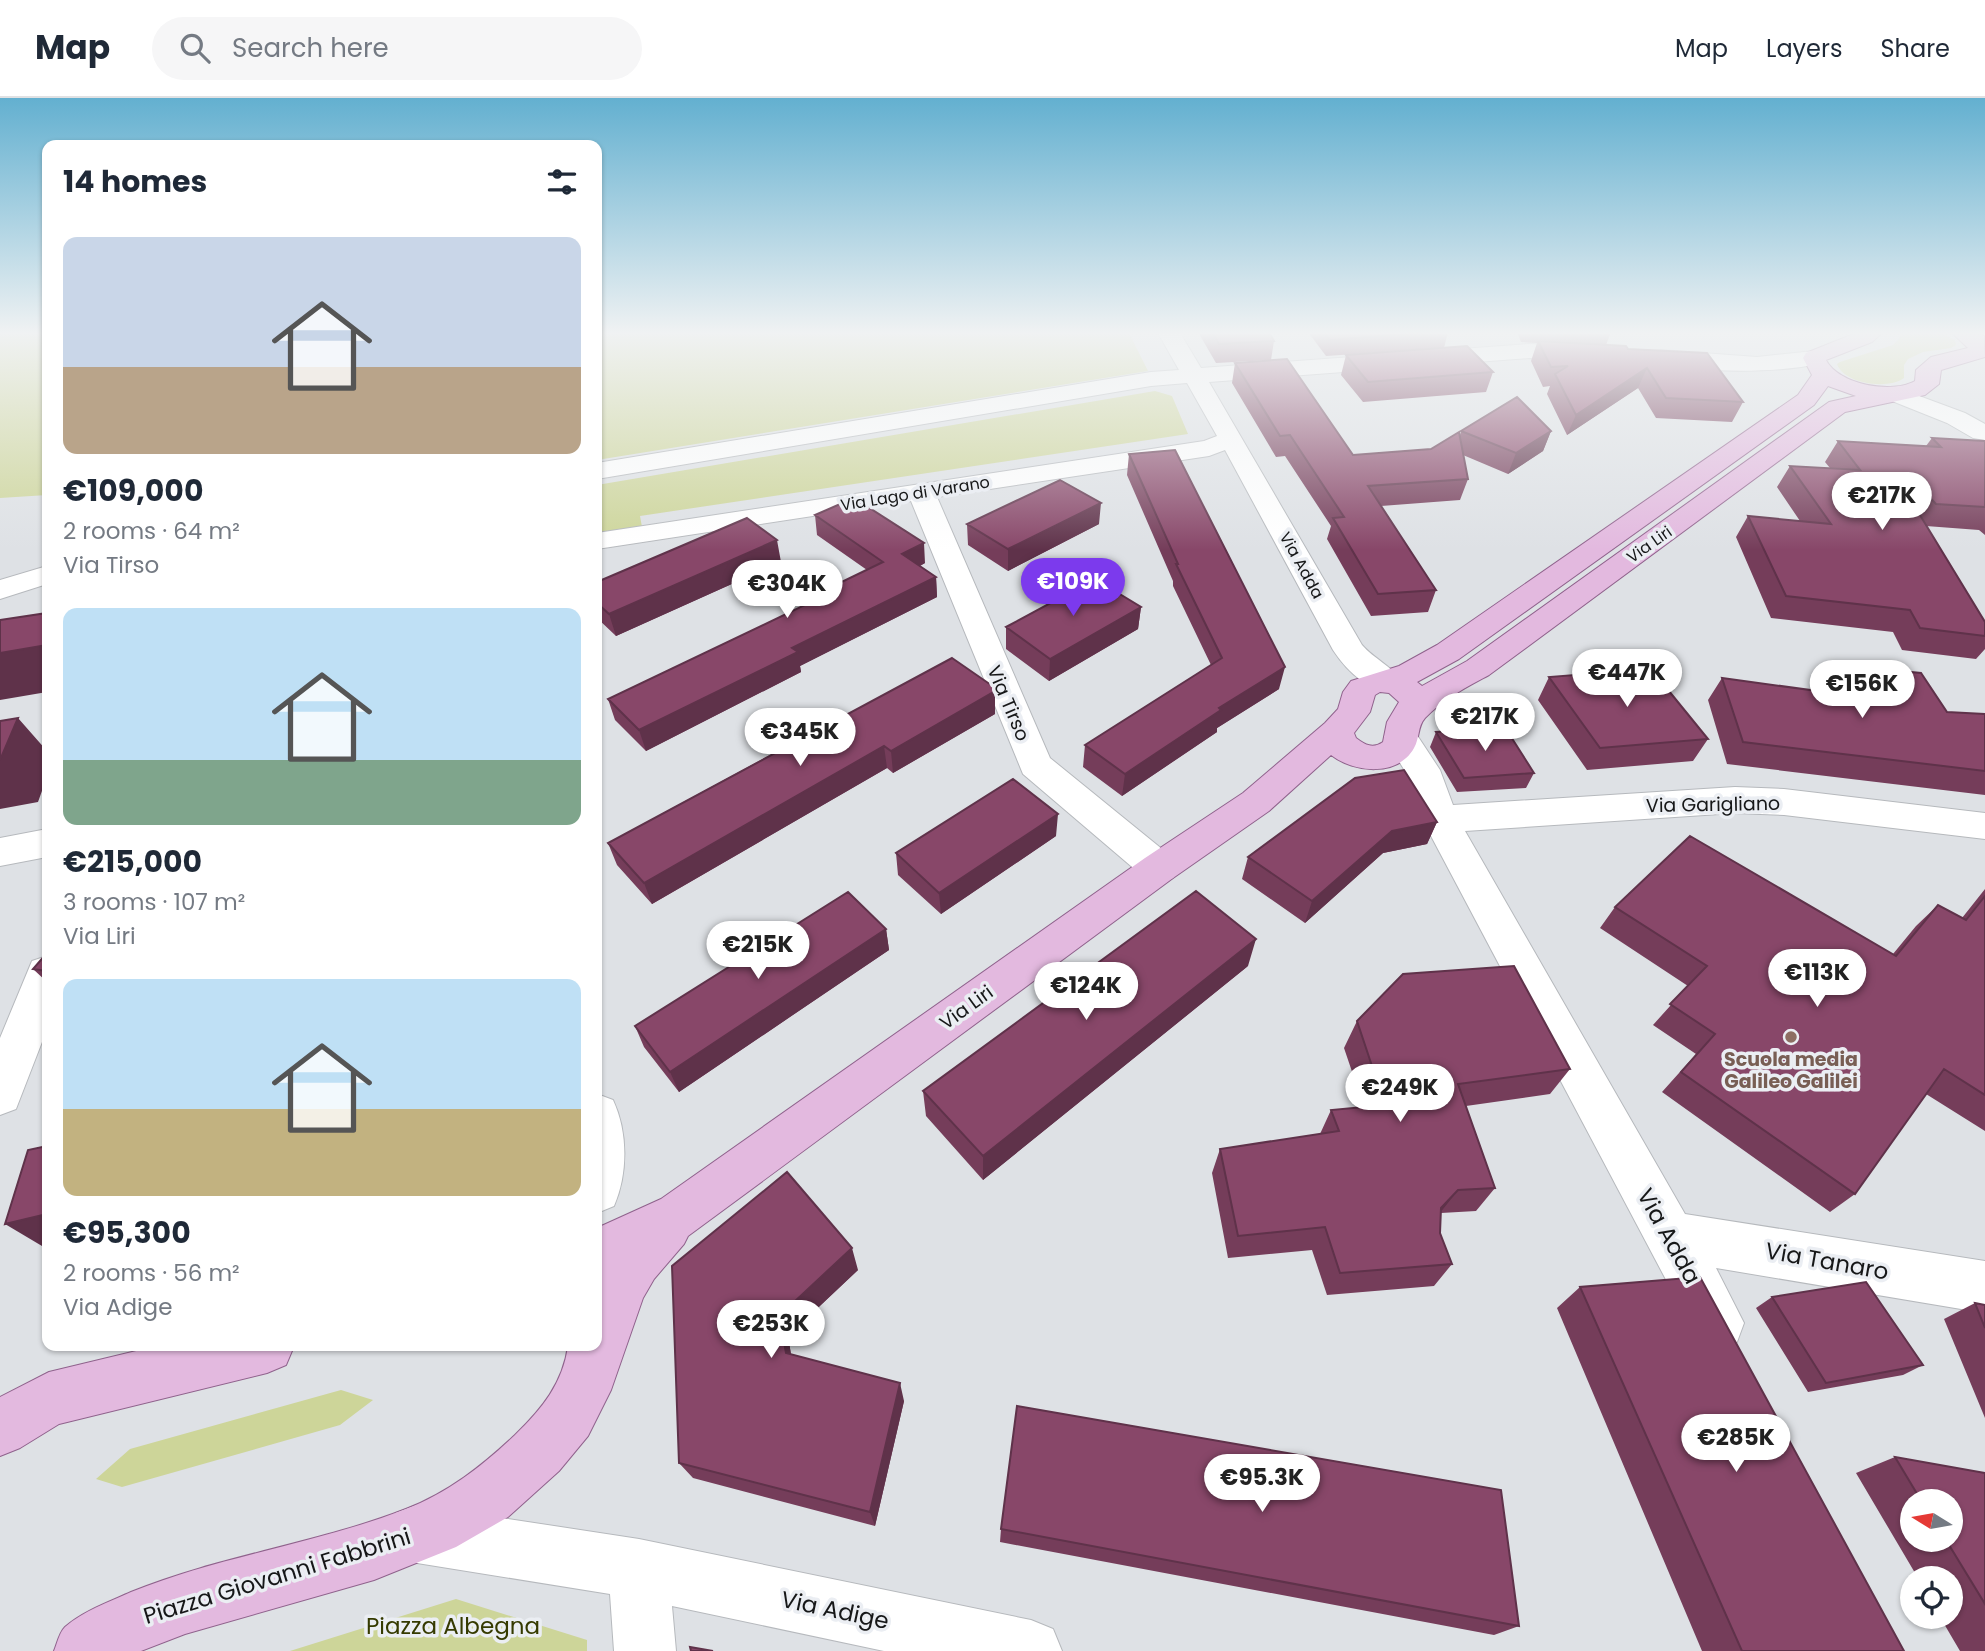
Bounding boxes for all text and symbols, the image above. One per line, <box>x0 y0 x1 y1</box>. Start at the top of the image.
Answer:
search box <box>152 17 642 80</box>
text: Map <box>35 24 110 71</box>
icon: search <box>176 29 214 67</box>
text: Search here <box>232 30 389 66</box>
text: Map <box>1675 32 1728 65</box>
text: Layers <box>1766 32 1842 65</box>
text: Share <box>1880 32 1950 65</box>
text: 14 homes <box>63 160 207 203</box>
icon: filters <box>543 163 581 201</box>
icon: home <box>259 283 385 409</box>
text: €109,000 <box>63 469 203 512</box>
street label: Via Lago di Varano <box>839 470 991 517</box>
pin: €217K <box>1833 472 1931 532</box>
text: €217K <box>1848 479 1916 511</box>
text: 2 rooms · 64 m² <box>63 515 240 547</box>
street label: Via Liri <box>1622 520 1677 568</box>
street label: Via Adda <box>1274 528 1329 603</box>
text: Via Tirso <box>63 549 159 581</box>
pin: €109K <box>1024 559 1122 618</box>
pin: €304K <box>738 560 836 620</box>
text: €109K <box>1037 565 1109 597</box>
text: €304K <box>748 567 826 599</box>
pin: €447K <box>1578 650 1676 709</box>
icon: home <box>259 654 385 780</box>
text: €447K <box>1588 656 1666 688</box>
pin: €156K <box>1813 660 1911 720</box>
street label: Via Tirso <box>981 661 1037 745</box>
text: €156K <box>1826 667 1898 699</box>
pin: €217K <box>1436 694 1534 753</box>
text: €217K <box>1451 700 1519 732</box>
pin: €345K <box>751 708 849 768</box>
text: €345K <box>761 715 839 747</box>
street label: Via Garigliano <box>1646 790 1780 819</box>
text: €215,000 <box>63 840 202 883</box>
text: 3 rooms · 107 m² <box>63 886 245 918</box>
text: Via Liri <box>63 920 136 952</box>
pin: €215K <box>709 922 807 981</box>
text: €215K <box>722 928 794 960</box>
pin: €113K <box>1768 950 1866 1009</box>
text: €113K <box>1784 956 1850 988</box>
pin: €124K <box>1037 962 1135 1022</box>
text: €124K <box>1050 969 1122 1001</box>
street label: Via Liri <box>934 979 999 1036</box>
icon: home <box>259 1025 385 1151</box>
marker: Scuola media Galileo Galilei <box>1783 1029 1799 1045</box>
place label: Scuola media Galileo Galilei <box>1724 1046 1858 1095</box>
pin: €249K <box>1351 1065 1449 1124</box>
text: €249K <box>1361 1071 1439 1103</box>
street label: Via Adda <box>1630 1182 1708 1290</box>
text: €95,300 <box>63 1211 191 1254</box>
street label: Via Tanaro <box>1763 1234 1891 1288</box>
text: 2 rooms · 56 m² <box>63 1257 240 1289</box>
text: Via Adige <box>63 1291 172 1323</box>
pin: €253K <box>722 1300 820 1360</box>
text: €253K <box>733 1307 809 1339</box>
pin: €285K <box>1687 1414 1785 1474</box>
text: €285K <box>1697 1421 1775 1453</box>
pin: €95.3K <box>1205 1454 1319 1514</box>
text: €95.3K <box>1220 1461 1304 1493</box>
north arrow <box>1900 1489 1964 1552</box>
map controls <box>1900 1489 1963 1629</box>
street label: Piazza Giovanni Fabbrini <box>139 1520 415 1632</box>
button: locate <box>1900 1566 1963 1629</box>
street label: Via Adige <box>778 1583 892 1637</box>
park label: Piazza Albegna <box>366 1610 540 1642</box>

